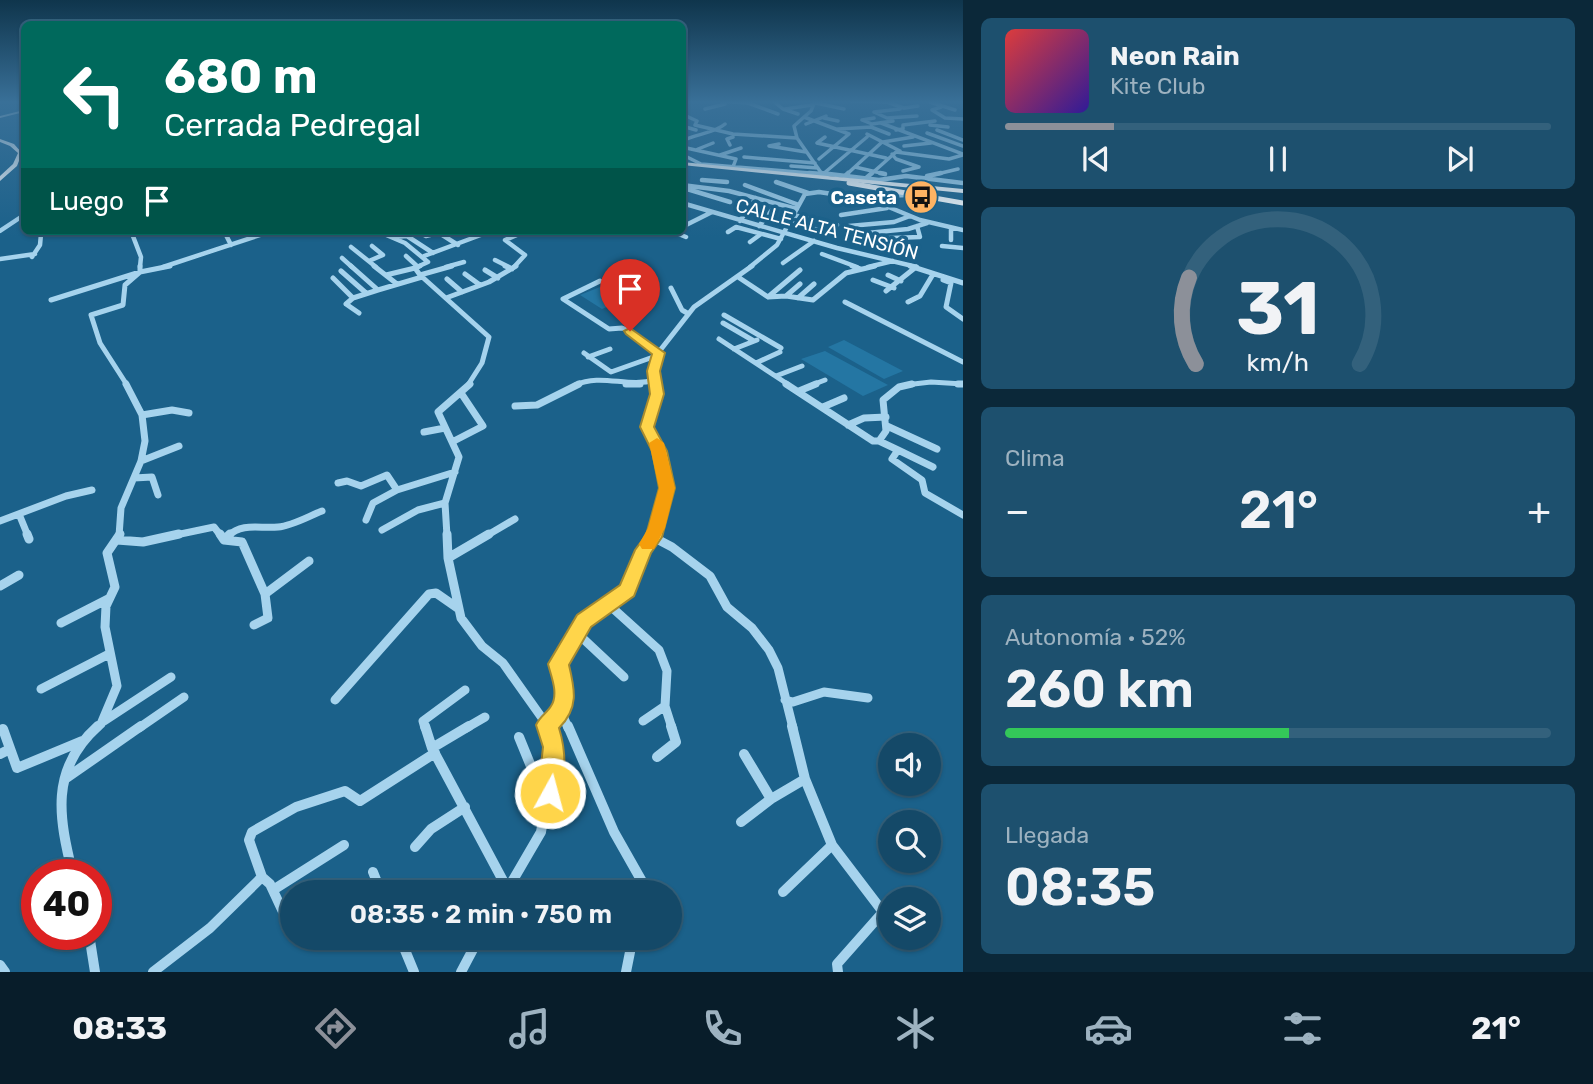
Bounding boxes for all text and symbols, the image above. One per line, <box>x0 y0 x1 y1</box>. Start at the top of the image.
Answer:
text: Neon Rain <box>1110 41 1240 72</box>
text: 680 m <box>164 47 318 105</box>
icon: left <box>49 49 140 140</box>
text: Kite Club <box>1110 72 1205 100</box>
text: Cerrada Pedregal <box>164 106 421 144</box>
icon: previous <box>1077 140 1115 178</box>
icon: pause <box>1259 140 1297 178</box>
icon: next <box>1441 140 1479 178</box>
bus stop icon: Caseta <box>902 178 940 216</box>
icon: arrive <box>138 182 176 220</box>
text: Luego <box>49 186 124 217</box>
place label: Caseta <box>831 186 897 209</box>
street label: CALLE ALTA TENSIÓN <box>733 194 921 264</box>
pin <box>600 259 660 331</box>
text: 31 <box>1236 266 1320 352</box>
icon: arrive <box>611 270 649 308</box>
text: km/h <box>1247 347 1309 376</box>
text: Clima <box>1005 444 1065 472</box>
text: 21° <box>1239 479 1318 541</box>
text: − <box>1005 488 1030 534</box>
text: + <box>1527 488 1551 534</box>
text: Autonomía · 52% <box>1005 623 1186 651</box>
text: 260 km <box>1005 658 1194 720</box>
map controls <box>878 733 941 950</box>
button: sound <box>878 733 941 796</box>
position arrow <box>513 756 587 830</box>
button: search <box>878 810 941 873</box>
text: Llegada <box>1005 821 1089 849</box>
text: 08:35 <box>1005 856 1155 918</box>
speed limit sign: 40 <box>21 859 112 950</box>
button: layers <box>878 887 941 950</box>
text: 08:35 · 2 min · 750 m <box>350 899 612 930</box>
icon: directions <box>311 1004 360 1053</box>
icon: music <box>505 1004 554 1053</box>
icon: phone <box>698 1004 747 1053</box>
icon: climate <box>891 1004 940 1053</box>
icon: car <box>1084 1004 1133 1053</box>
icon: filters <box>1278 1004 1327 1053</box>
text: 08:33 <box>72 1009 167 1047</box>
text: 21° <box>1471 1009 1521 1047</box>

